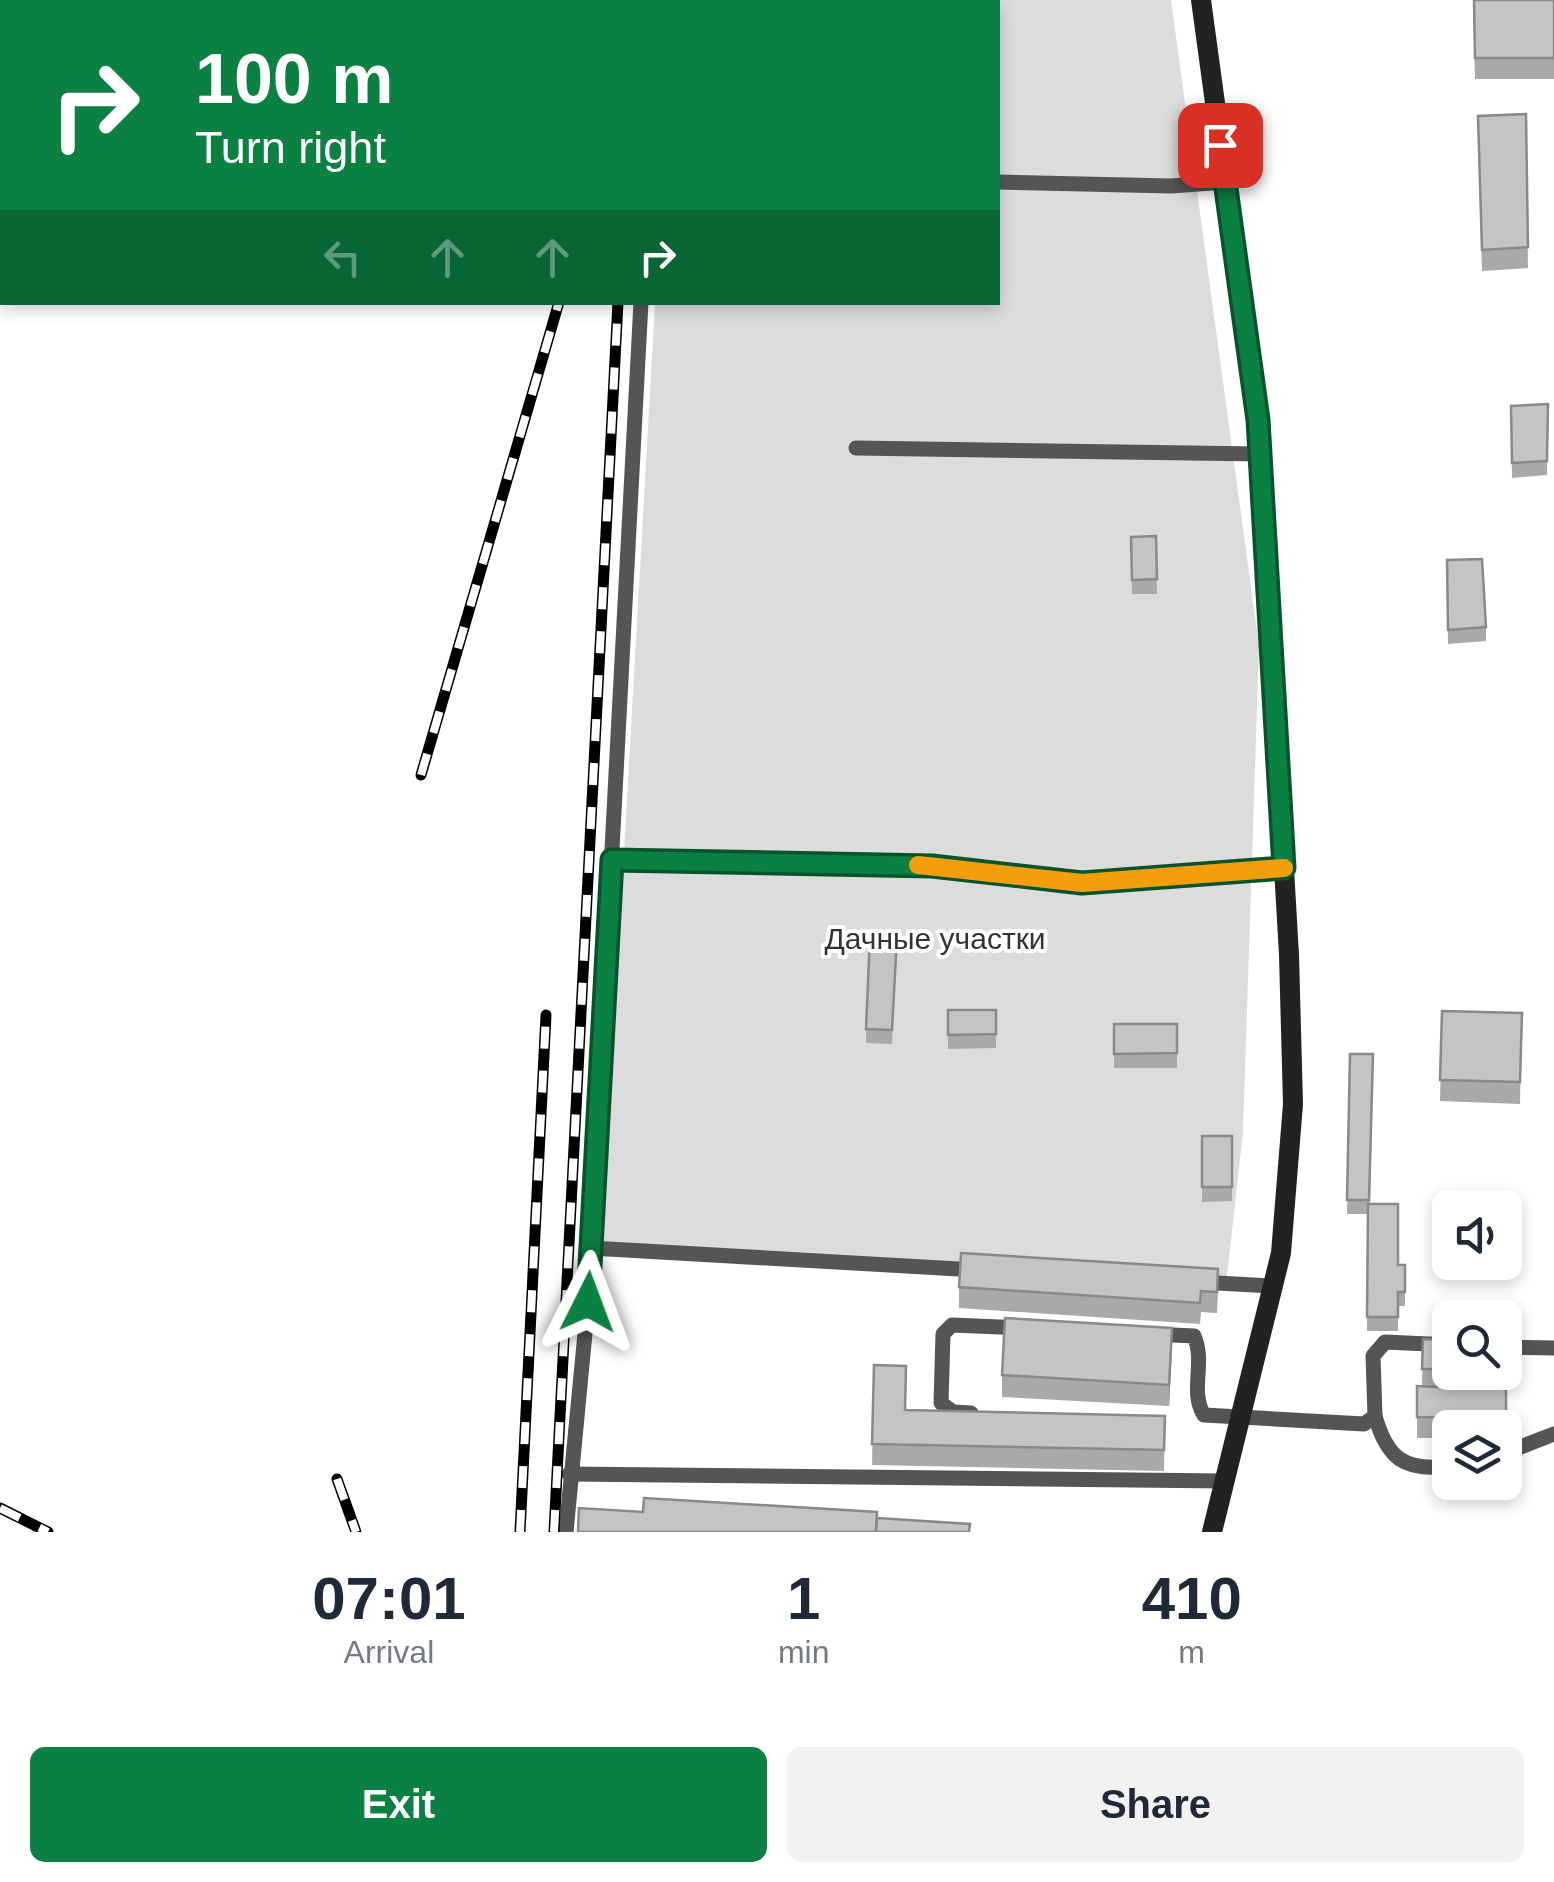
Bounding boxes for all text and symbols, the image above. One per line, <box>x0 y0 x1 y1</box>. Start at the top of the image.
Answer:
icon: right <box>30 40 160 170</box>
text: 100 m <box>195 40 393 118</box>
pin <box>1178 103 1263 188</box>
icon: arrive <box>1193 118 1248 173</box>
text: Turn right <box>195 122 386 173</box>
icon: left <box>315 230 370 285</box>
icon: ahead <box>420 230 475 285</box>
icon: ahead <box>525 230 580 285</box>
icon: right <box>630 230 685 285</box>
park label: Дачные участки <box>824 922 1046 955</box>
map controls <box>1432 1190 1522 1500</box>
button: sound <box>1432 1190 1522 1280</box>
position arrow <box>536 1250 640 1354</box>
button: search <box>1432 1300 1522 1390</box>
button: layers <box>1432 1410 1522 1500</box>
text: 07:01 <box>312 1565 466 1632</box>
text: 1 <box>787 1565 820 1632</box>
text: 410 <box>1142 1565 1242 1632</box>
text: Arrival <box>344 1634 434 1670</box>
text: min <box>778 1634 829 1670</box>
text: m <box>1178 1634 1205 1670</box>
button: Exit <box>30 1747 767 1862</box>
button: Share <box>787 1747 1524 1862</box>

